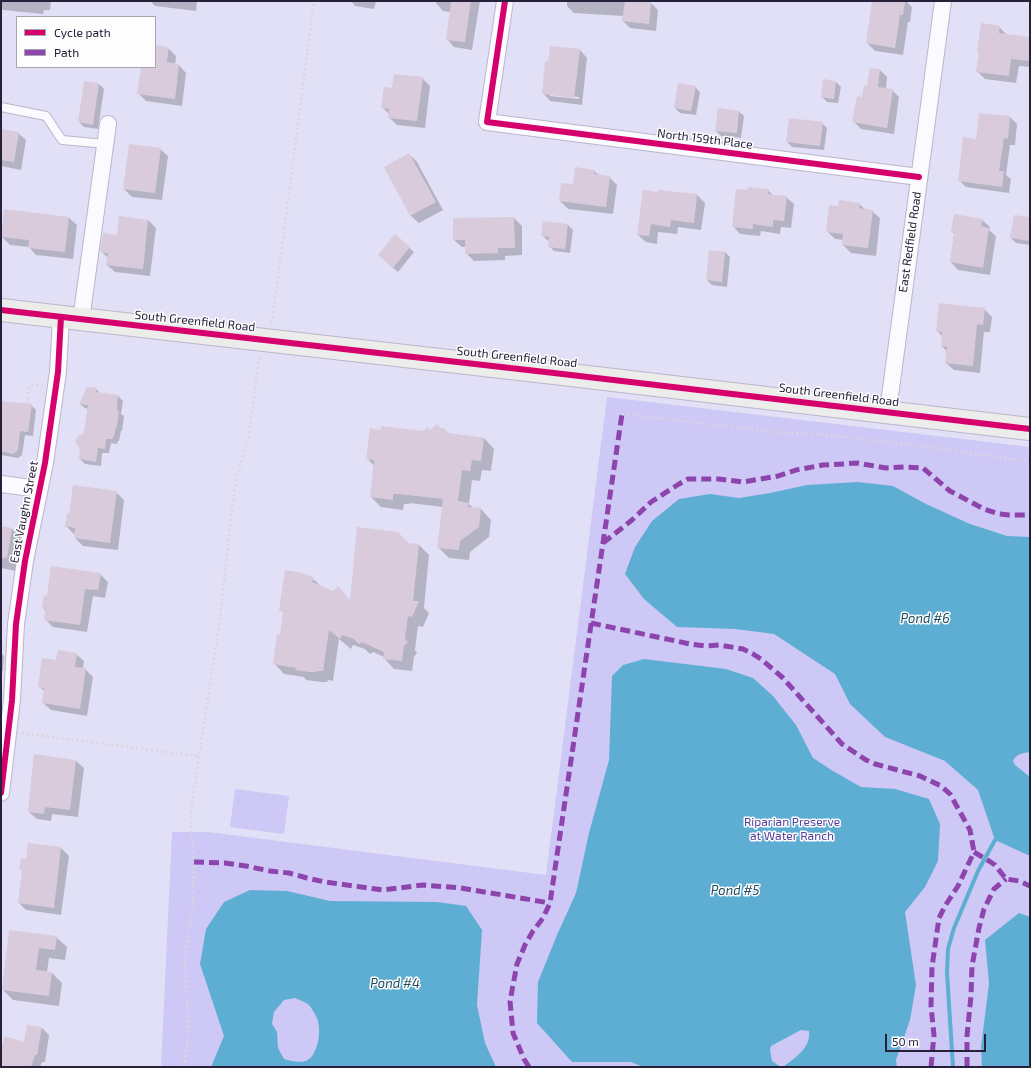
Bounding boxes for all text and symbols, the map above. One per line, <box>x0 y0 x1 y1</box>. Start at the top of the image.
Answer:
legend <box>16 16 156 68</box>
text: Cycle path <box>54 25 111 39</box>
text: Path <box>54 45 79 59</box>
street label: North 159th Place <box>656 126 754 152</box>
street label: East Redfield Road <box>896 191 924 293</box>
street label: South Greenfield Road <box>134 308 256 334</box>
street label: South Greenfield Road <box>456 344 578 370</box>
street label: South Greenfield Road <box>778 380 900 410</box>
street label: East Vaughn Street <box>7 460 41 564</box>
water label: Pond #6 <box>900 611 950 627</box>
park label: Riparian Preserve at Water Ranch <box>744 815 840 843</box>
water label: Pond #5 <box>711 883 759 899</box>
water label: Pond #4 <box>370 976 420 992</box>
scale bar <box>887 1026 988 1052</box>
text: 50 m <box>892 1034 919 1048</box>

